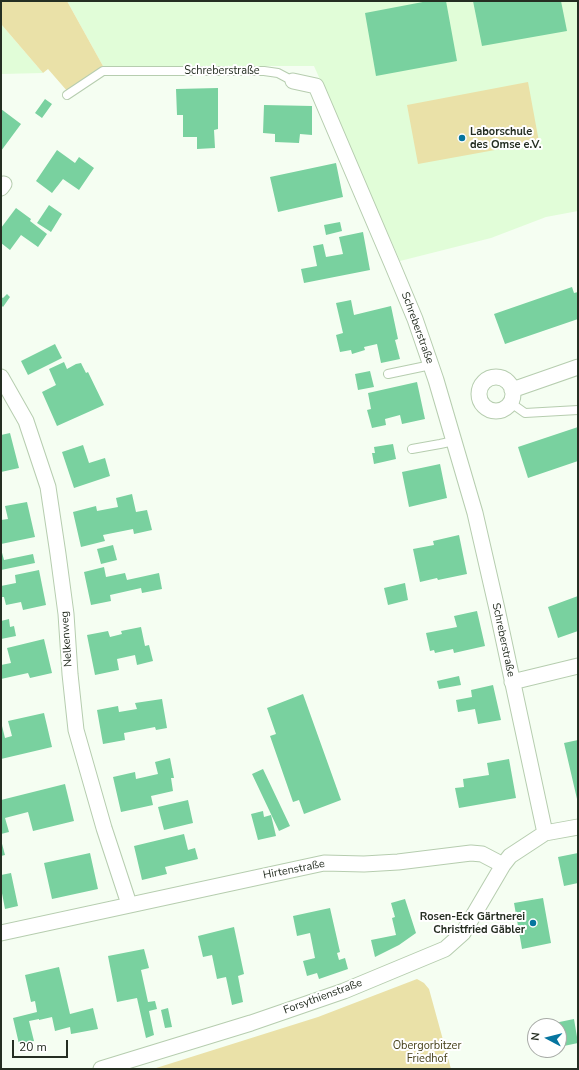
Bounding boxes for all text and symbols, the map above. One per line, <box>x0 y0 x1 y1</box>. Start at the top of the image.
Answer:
street label: Schreberstraße <box>184 64 260 78</box>
place label: Laborschule des Omse e.V. <box>470 125 542 151</box>
marker: Laborschule des Omse e.V. <box>457 133 467 143</box>
street label: Schreberstraße <box>398 290 436 366</box>
street label: Schreberstraße <box>489 602 517 678</box>
street label: Nelkenweg <box>58 611 76 667</box>
street label: Hirtenstraße <box>262 858 326 882</box>
place label: Rosen-Eck Gärtnerei Christfried Gäbler <box>420 910 525 936</box>
marker: Rosen-Eck Gärtnerei Christfried Gäbler <box>528 918 538 928</box>
street label: Forsythienstraße <box>282 977 364 1017</box>
north arrow <box>527 1018 567 1058</box>
scale bar <box>14 1032 70 1058</box>
text: N <box>528 1032 544 1042</box>
text: 20 m <box>19 1039 47 1055</box>
park label: Obergorbitzer Friedhof <box>393 1039 461 1065</box>

